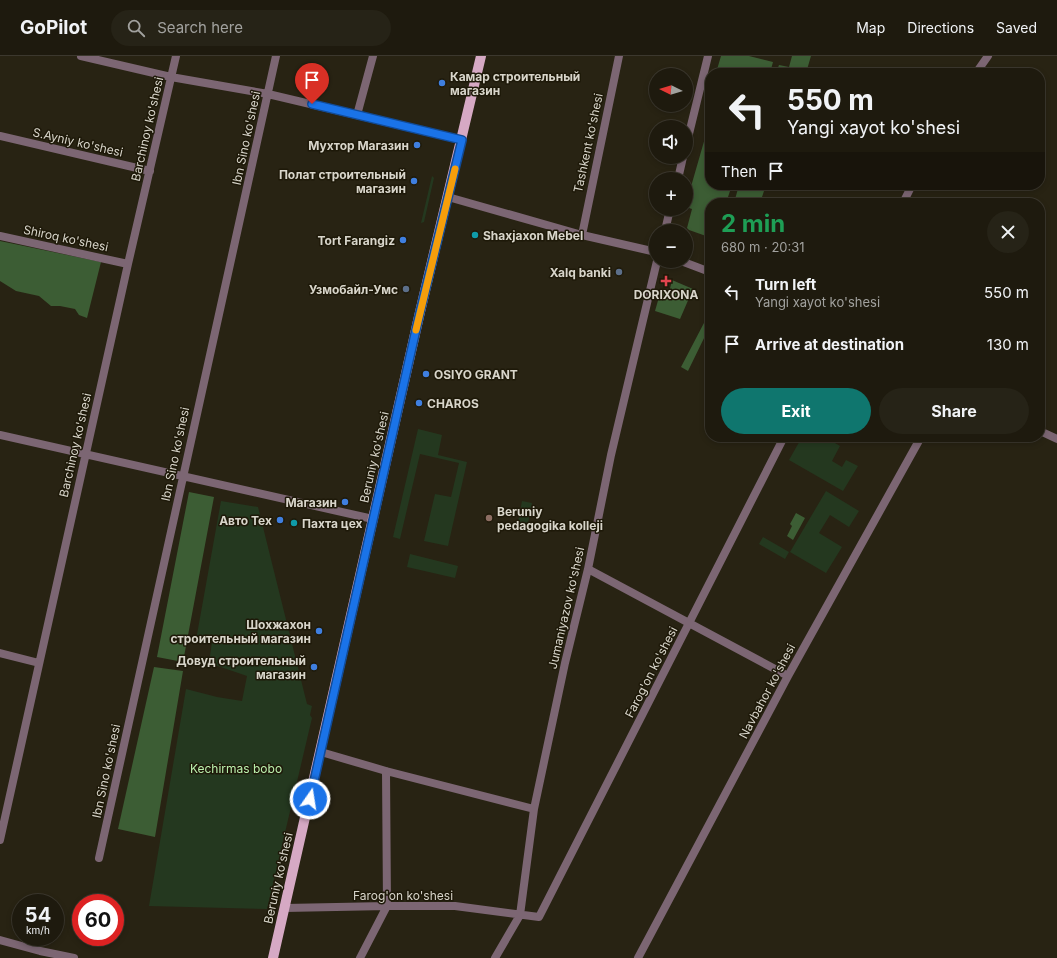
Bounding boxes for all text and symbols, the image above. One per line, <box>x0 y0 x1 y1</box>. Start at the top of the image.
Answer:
search box <box>111 10 391 46</box>
text: GoPilot <box>20 16 87 39</box>
icon: search <box>125 17 147 39</box>
text: Search here <box>157 18 243 37</box>
text: Map <box>856 19 885 36</box>
text: Directions <box>907 19 974 36</box>
text: Saved <box>996 19 1037 36</box>
pin <box>295 63 329 104</box>
north arrow <box>649 68 693 112</box>
map controls <box>649 68 693 268</box>
icon: arrive <box>301 69 323 91</box>
place label: Камар строительный магазин <box>450 69 580 98</box>
street label: Barchinoy ko'shesi <box>128 75 166 183</box>
marker: Камар строительный магазин <box>437 78 447 88</box>
text: 550 m <box>787 83 874 117</box>
icon: left <box>721 84 773 136</box>
street label: Ibn Sino ko'shesi <box>229 89 263 186</box>
street label: Tashkent ko'shesi <box>570 92 606 194</box>
text: Yangi xayot ko'shesi <box>787 117 960 138</box>
button: sound <box>649 120 693 164</box>
street label: S.Ayniy ko'shesi <box>31 124 125 160</box>
place label: Мухтор Магазин <box>308 138 409 153</box>
marker: Мухтор Магазин <box>412 140 422 150</box>
icon: arrive <box>765 160 787 182</box>
text: Then <box>721 162 757 181</box>
place label: Полат строительный магазин <box>279 167 406 196</box>
button: + <box>649 172 693 216</box>
marker: Полат строительный магазин <box>409 176 419 186</box>
text: 2 min <box>721 209 785 238</box>
button: close <box>987 211 1029 253</box>
street label: Shiroq ko'shesi <box>22 222 110 254</box>
button: − <box>649 224 693 268</box>
place label: Shaxjaxon Mebel <box>483 228 583 243</box>
marker: Shaxjaxon Mebel <box>470 230 480 240</box>
place label: Tort Farangiz <box>318 233 395 248</box>
marker: Tort Farangiz <box>398 235 408 245</box>
text: 680 m · 20:31 <box>721 239 805 255</box>
place label: Xalq banki <box>550 265 611 280</box>
marker: Xalq banki <box>614 267 624 277</box>
text: Turn left <box>755 275 816 294</box>
marker: DORIXONA <box>661 276 671 286</box>
icon: left <box>721 281 743 303</box>
place label: Узмобайл-Умс <box>309 282 398 297</box>
text: 550 m <box>984 283 1029 302</box>
marker: Узмобайл-Умс <box>401 284 411 294</box>
place label: DORIXONA <box>634 287 698 302</box>
text: Yangi xayot ko'shesi <box>755 294 880 310</box>
icon: arrive <box>721 333 743 355</box>
text: Arrive at destination <box>755 335 904 354</box>
text: 130 m <box>987 335 1029 354</box>
place label: OSIYO GRANT <box>434 367 518 382</box>
marker: OSIYO GRANT <box>421 369 431 379</box>
button: Exit <box>721 388 871 434</box>
button: Share <box>879 388 1029 434</box>
street label: Barchinoy ko'shesi <box>56 391 94 499</box>
place label: CHAROS <box>427 396 479 411</box>
marker: CHAROS <box>414 398 424 408</box>
street label: Ibn Sino ko'shesi <box>158 405 192 502</box>
street label: Beruniy ko'shesi <box>356 410 392 504</box>
place label: Магазин <box>285 495 337 510</box>
marker: Магазин <box>340 497 350 507</box>
place label: Beruniy pedagogika kolleji <box>497 504 603 533</box>
place label: Авто Тех <box>219 513 272 528</box>
marker: Beruniy pedagogika kolleji <box>484 513 494 523</box>
marker: Авто Тех <box>275 515 285 525</box>
place label: Пахта цех <box>302 516 363 531</box>
marker: Пахта цех <box>289 518 299 528</box>
street label: Jumaniyazov ko'shesi <box>545 545 587 670</box>
place label: Шохжахон строительный магазин <box>170 617 311 646</box>
street label: Farog'on ko'shesi <box>622 624 680 720</box>
marker: Шохжахон строительный магазин <box>314 626 324 636</box>
street label: Navbahor ko'shesi <box>736 641 798 741</box>
place label: Довуд строительный магазин <box>176 653 306 682</box>
marker: Довуд строительный магазин <box>309 662 319 672</box>
street label: Ibn Sino ko'shesi <box>89 722 123 819</box>
park label: Kechirmas bobo <box>190 761 282 776</box>
position arrow <box>289 778 331 820</box>
street label: Beruniy ko'shesi <box>260 831 296 925</box>
street label: Farog'on ko'shesi <box>353 888 453 903</box>
speed limit sign: 60 <box>72 894 124 946</box>
text: 54 <box>25 903 51 927</box>
text: km/h <box>26 924 50 936</box>

